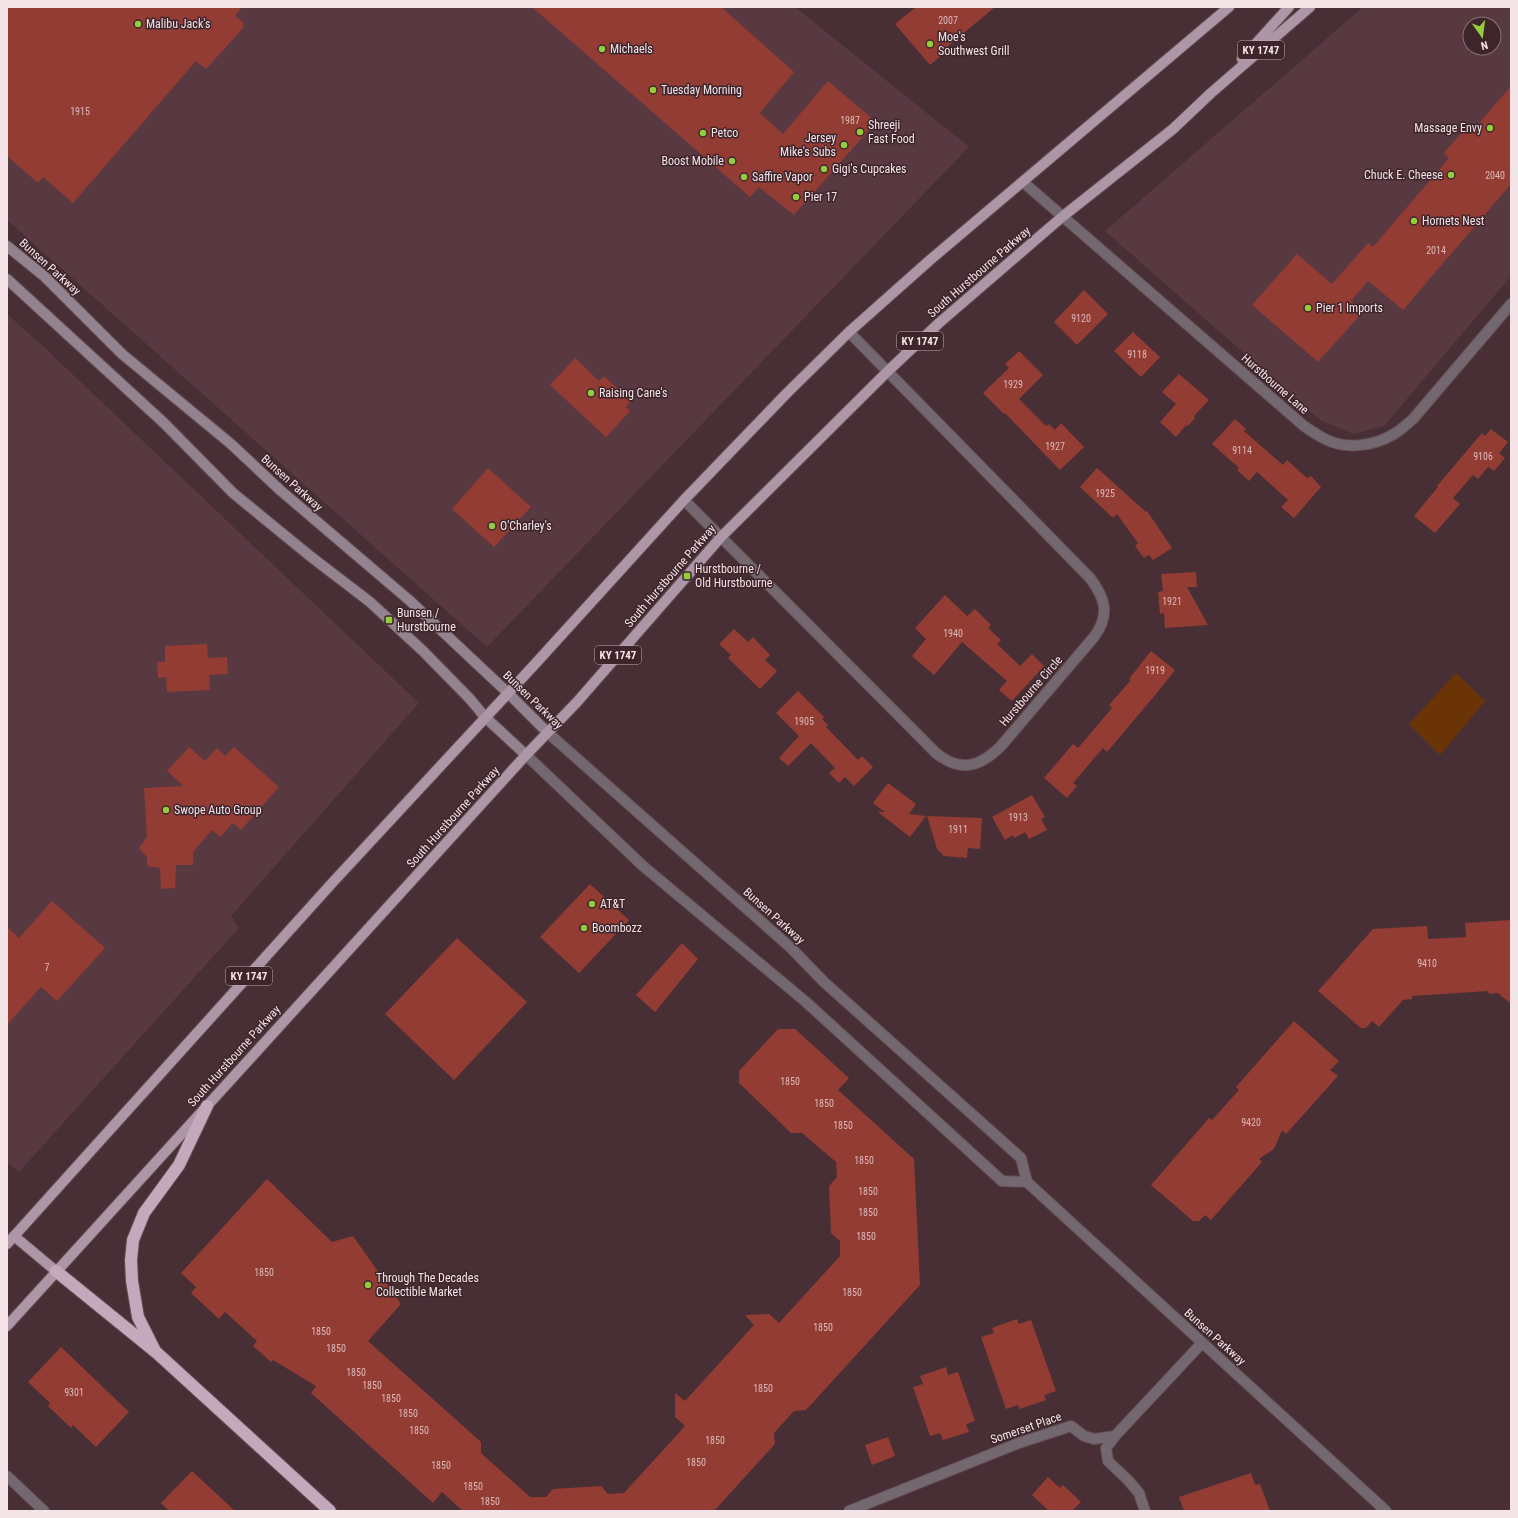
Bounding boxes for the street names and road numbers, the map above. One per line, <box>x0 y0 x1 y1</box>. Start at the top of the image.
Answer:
road number: KY 1747 <box>1238 41 1284 59</box>
street label: South Hurstbourne Parkway <box>925 224 1033 320</box>
street label: Bunsen Parkway <box>16 236 84 298</box>
road number: KY 1747 <box>897 332 943 350</box>
street label: Hurstbourne Lane <box>1239 351 1312 417</box>
street label: Bunsen Parkway <box>258 452 326 514</box>
street label: South Hurstbourne Parkway <box>622 522 718 630</box>
road number: KY 1747 <box>595 646 641 664</box>
street label: Hurstbourne Circle <box>997 653 1066 729</box>
street label: Bunsen Parkway <box>500 668 566 732</box>
street label: South Hurstbourne Parkway <box>404 763 502 871</box>
street label: Bunsen Parkway <box>740 885 808 947</box>
road number: KY 1747 <box>226 967 272 985</box>
street label: South Hurstbourne Parkway <box>185 1002 283 1110</box>
street label: Bunsen Parkway <box>1181 1306 1249 1368</box>
street label: Somerset Place <box>989 1409 1064 1447</box>

